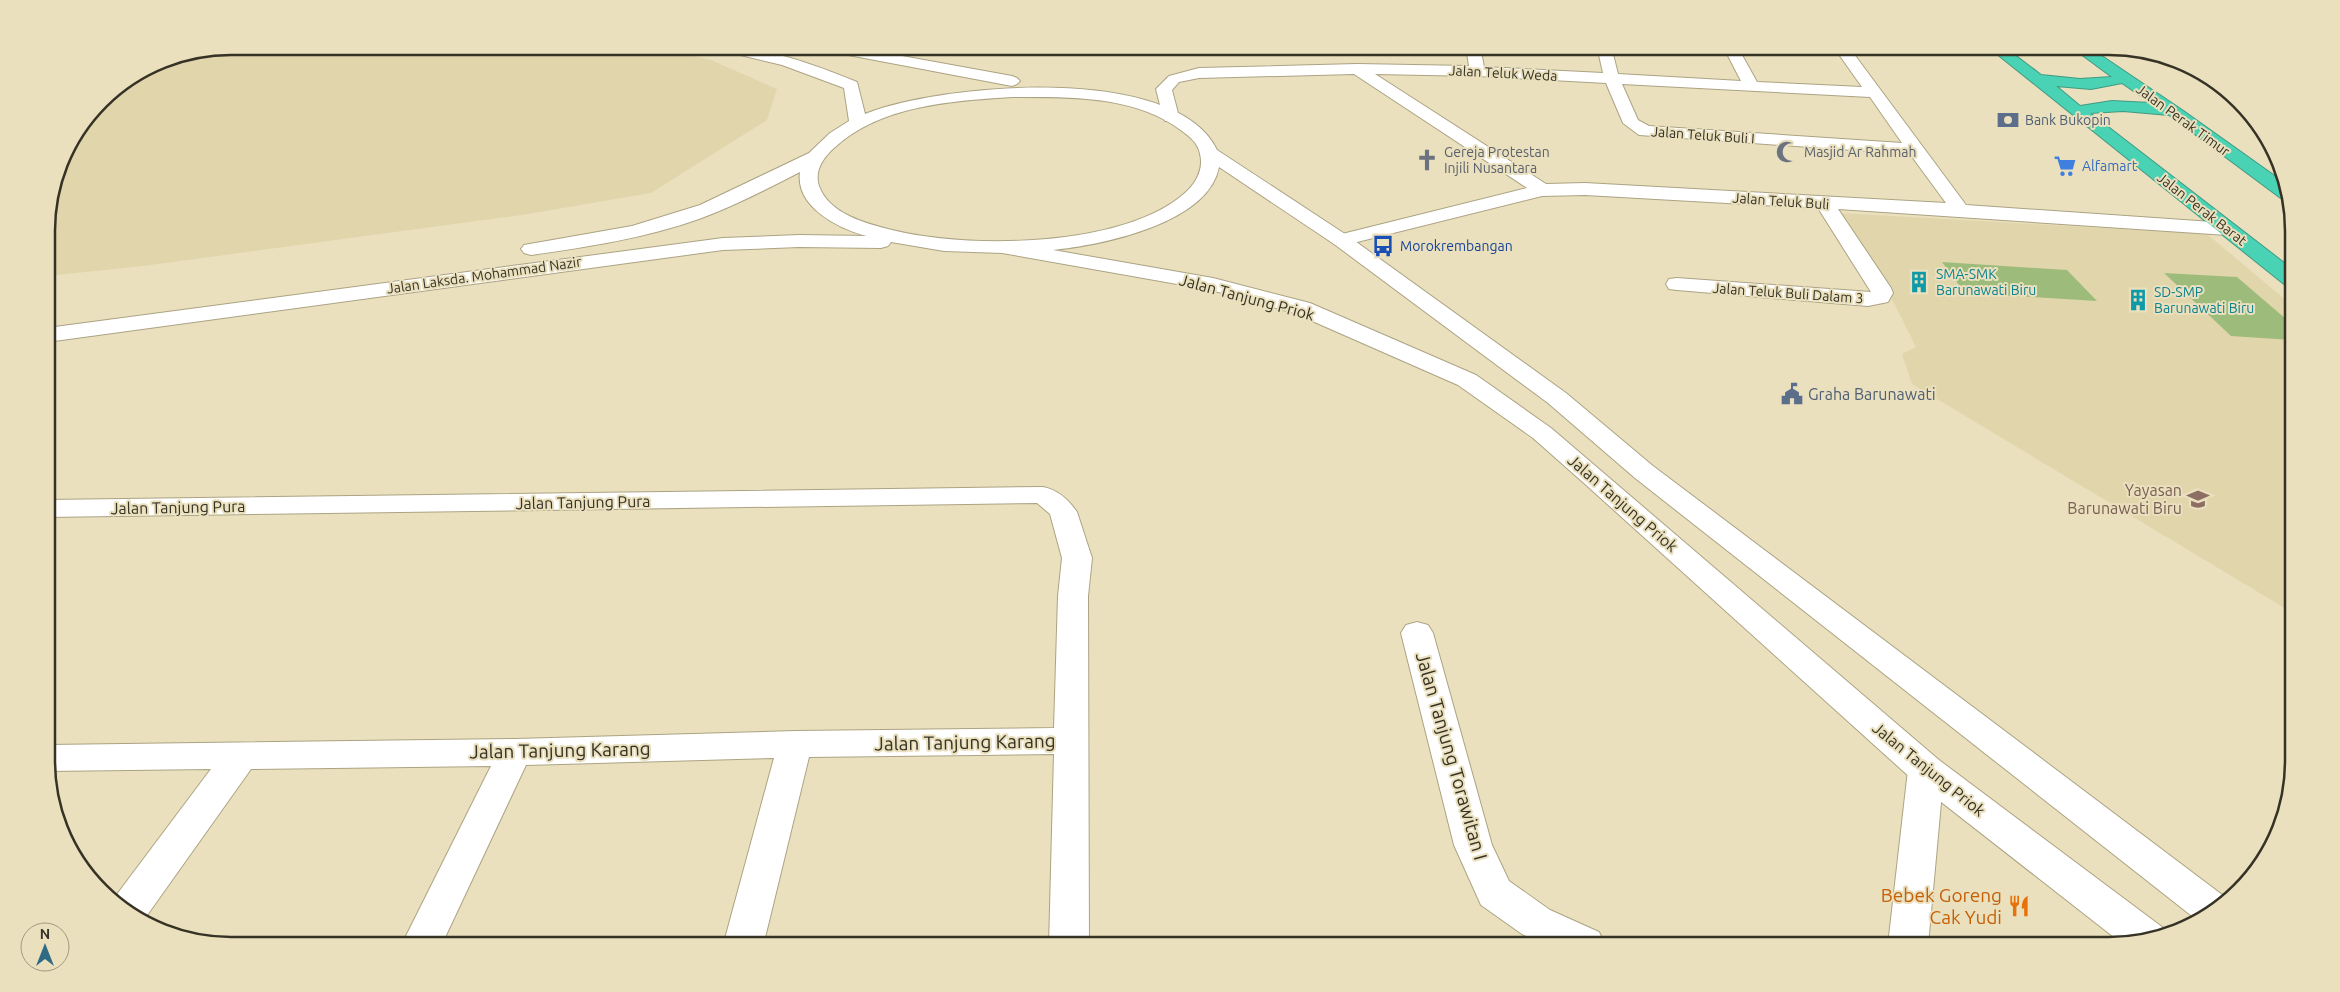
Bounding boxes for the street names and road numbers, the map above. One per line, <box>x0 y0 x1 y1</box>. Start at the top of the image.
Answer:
street label: Jalan Teluk Weda <box>1448 62 1558 84</box>
street label: Jalan Perak Timur <box>2133 81 2233 160</box>
street label: Jalan Teluk Buli I <box>1651 123 1755 147</box>
street label: Jalan Perak Barat <box>2154 169 2250 249</box>
street label: Jalan Teluk Buli <box>1732 190 1830 212</box>
street label: Jalan Laksda. Mohammad Nazir <box>386 253 583 297</box>
street label: Jalan Tanjung Priok <box>1178 270 1316 324</box>
street label: Jalan Teluk Buli Dalam 3 <box>1712 280 1864 306</box>
street label: Jalan Tanjung Priok <box>1565 451 1681 555</box>
street label: Jalan Tanjung Pura <box>515 492 651 512</box>
street label: Jalan Tanjung Pura <box>110 497 246 517</box>
street label: Jalan Tanjung Torawitan I <box>1412 649 1492 863</box>
street label: Jalan Tanjung Priok <box>1869 718 1989 820</box>
street label: Jalan Tanjung Karang <box>874 729 1056 755</box>
street label: Jalan Tanjung Karang <box>469 737 651 763</box>

